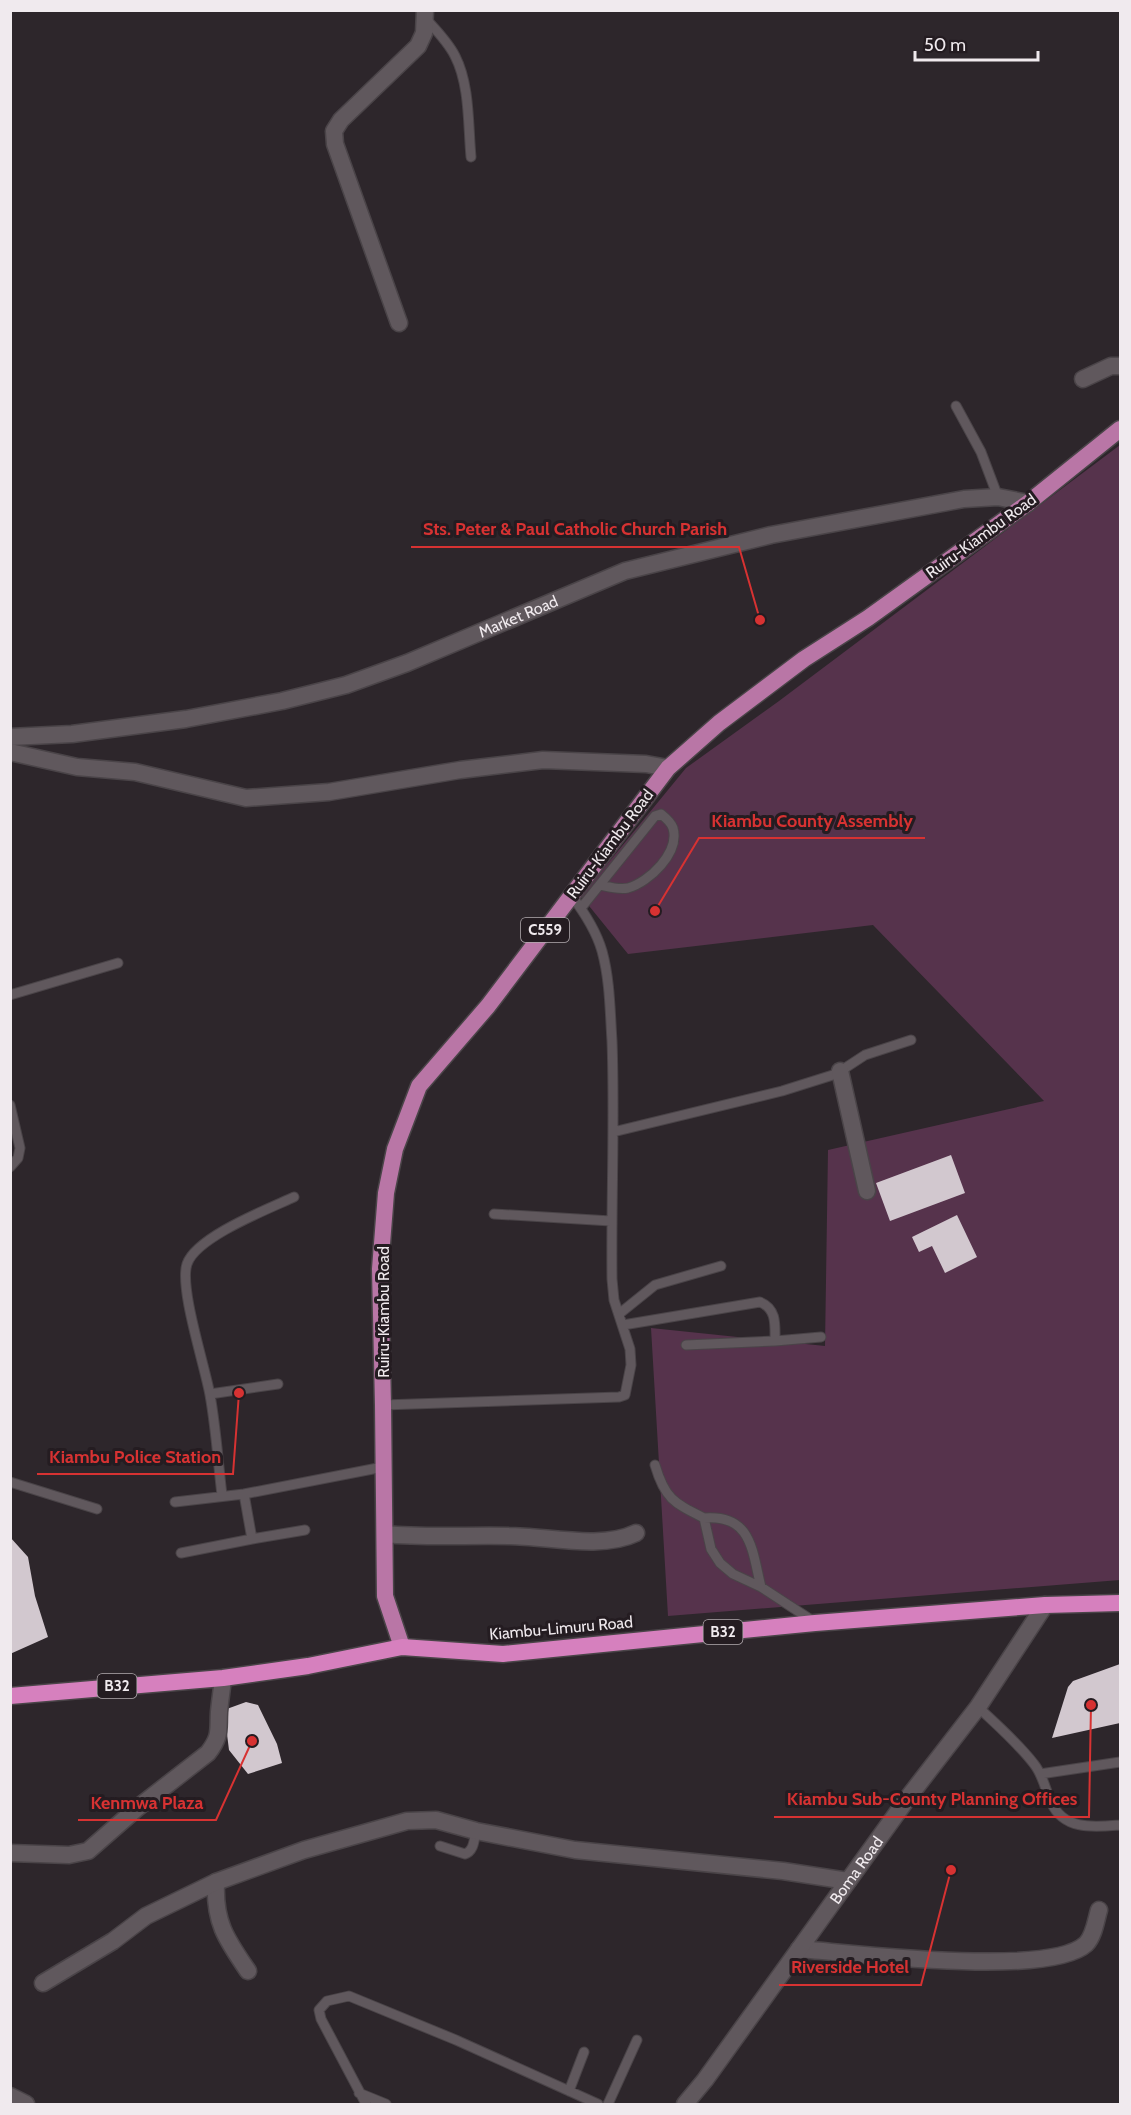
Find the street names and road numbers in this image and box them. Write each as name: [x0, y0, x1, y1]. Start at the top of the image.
street label: Ruiru-Kiambu Road: [922, 490, 1040, 582]
street label: Market Road: [475, 591, 561, 641]
street label: Ruiru-Kiambu Road: [563, 786, 657, 902]
road number: C559: [521, 918, 569, 942]
street label: Ruiru-Kiambu Road: [374, 1246, 393, 1378]
street label: Kiambu-Limuru Road: [488, 1612, 634, 1644]
road number: B32: [704, 1620, 742, 1644]
road number: B32: [98, 1674, 136, 1698]
street label: Boma Road: [825, 1833, 887, 1907]

